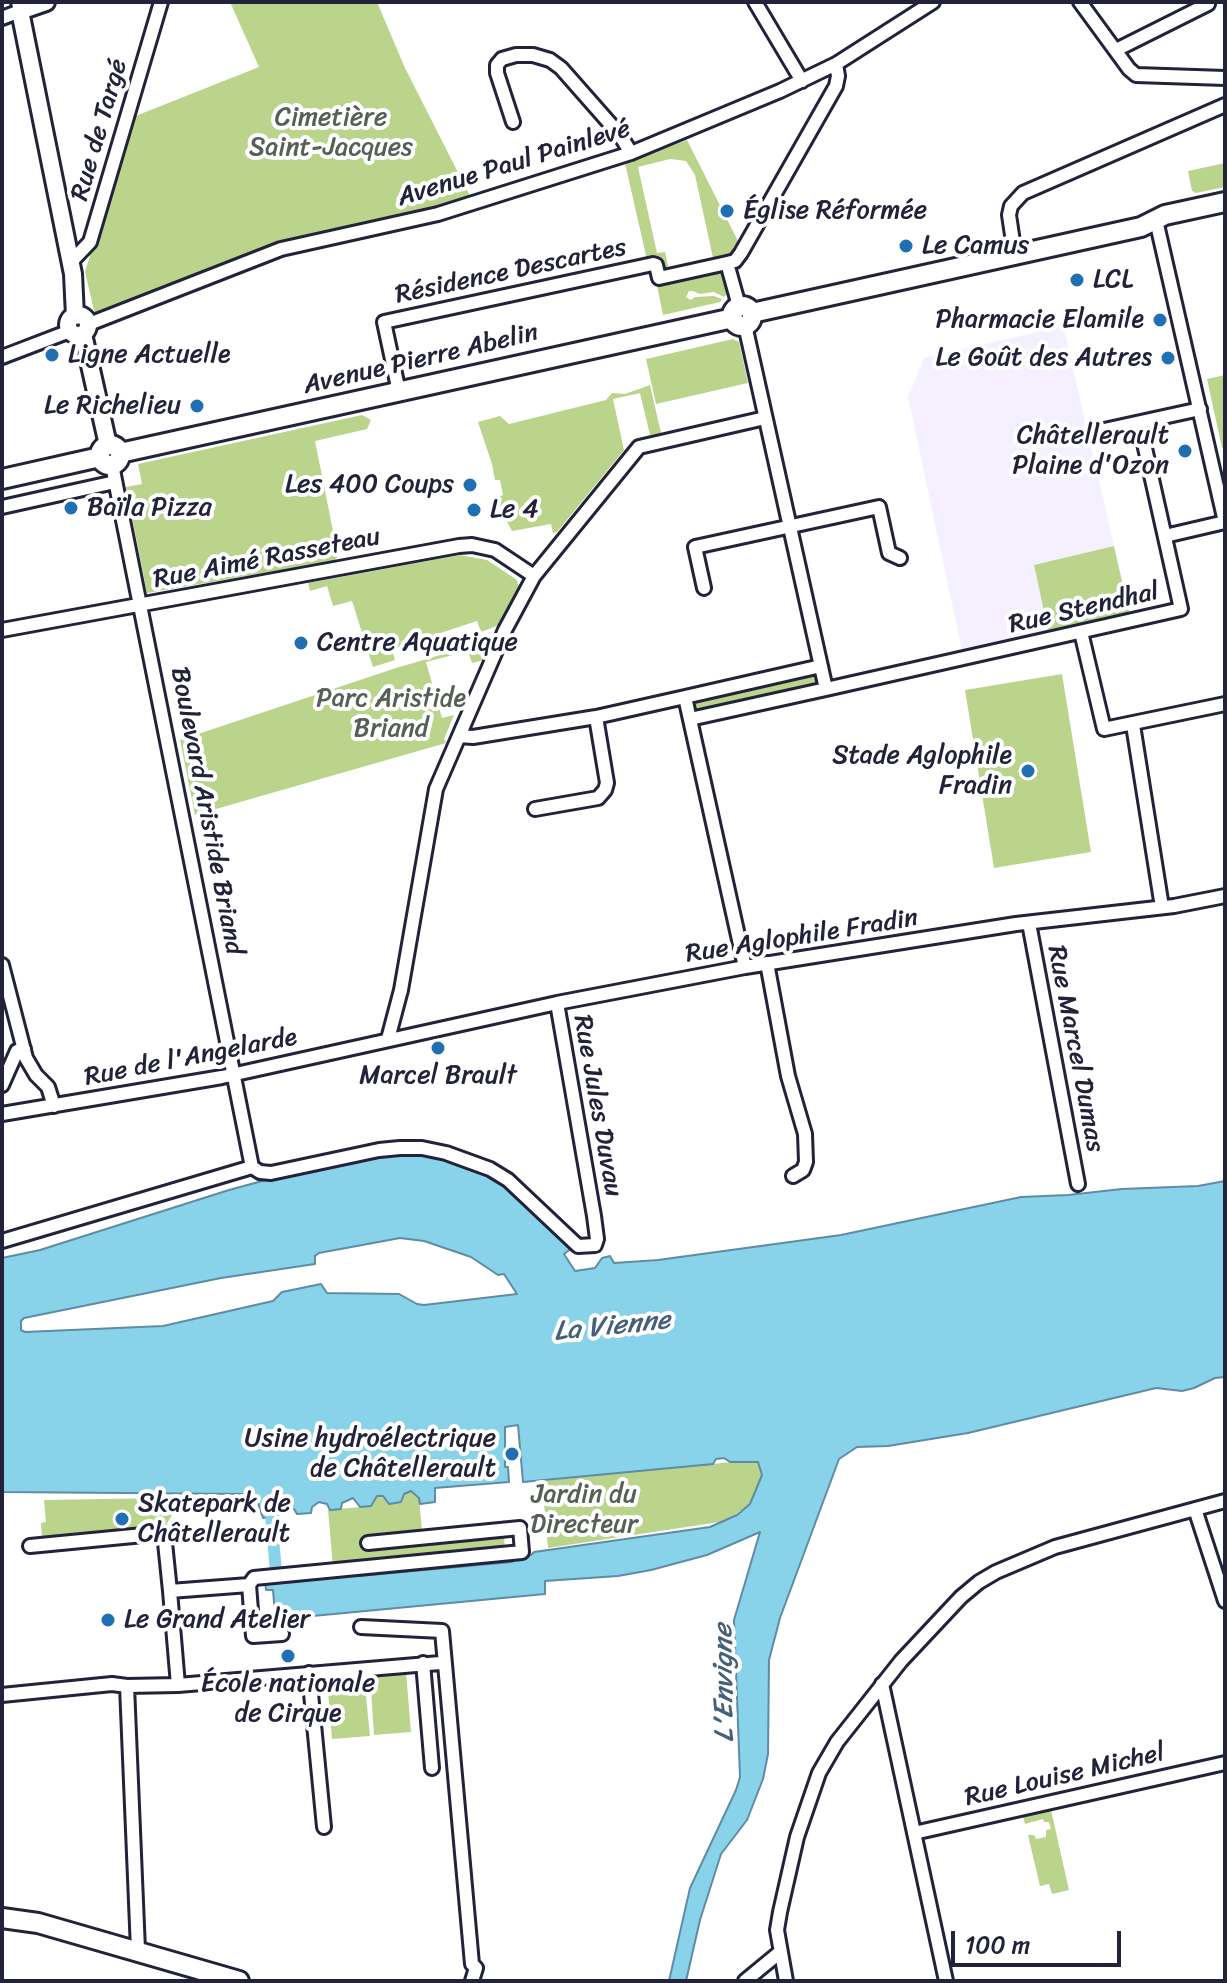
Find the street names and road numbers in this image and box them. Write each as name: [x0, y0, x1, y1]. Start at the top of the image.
street label: Rue de Targé: [65, 56, 135, 204]
street label: Avenue Paul Painlevé: [394, 114, 634, 214]
street label: Résidence Descartes: [393, 232, 629, 312]
street label: Avenue Pierre Abelin: [301, 318, 541, 402]
street label: Rue Aimé Rasseteau: [151, 522, 383, 596]
street label: Rue Stendhal: [1006, 577, 1162, 641]
street label: Boulevard Aristide Briand: [163, 665, 249, 957]
street label: Rue Aglophile Fradin: [684, 903, 920, 971]
street label: Rue Marcel Dumas: [1040, 943, 1110, 1155]
street label: Rue Jules Duvau: [566, 1013, 628, 1199]
street label: Rue de l'Angelarde: [82, 1022, 300, 1094]
street label: Rue Louise Michel: [962, 1738, 1168, 1814]

